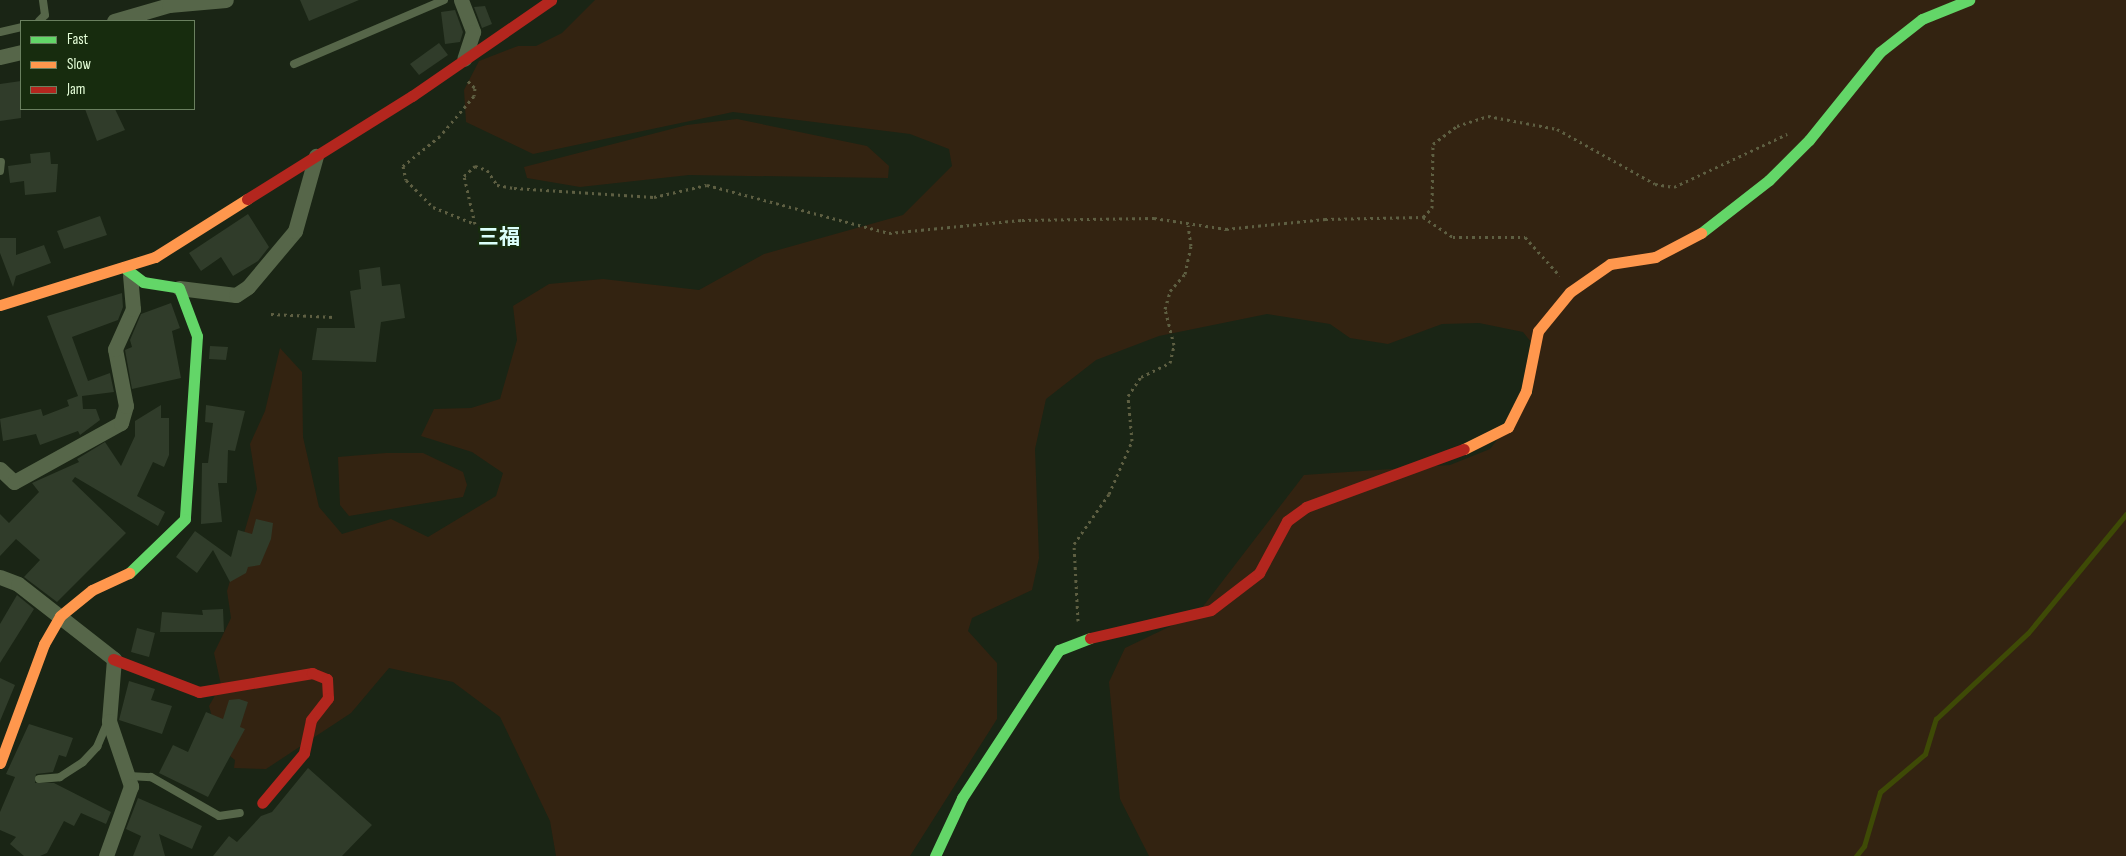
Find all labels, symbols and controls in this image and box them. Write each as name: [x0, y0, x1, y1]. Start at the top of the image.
legend: [20, 20, 195, 110]
text: Fast: [67, 30, 88, 49]
text: Slow: [67, 55, 91, 74]
text: Jam: [67, 80, 85, 99]
district label: 三福: [478, 225, 520, 251]

